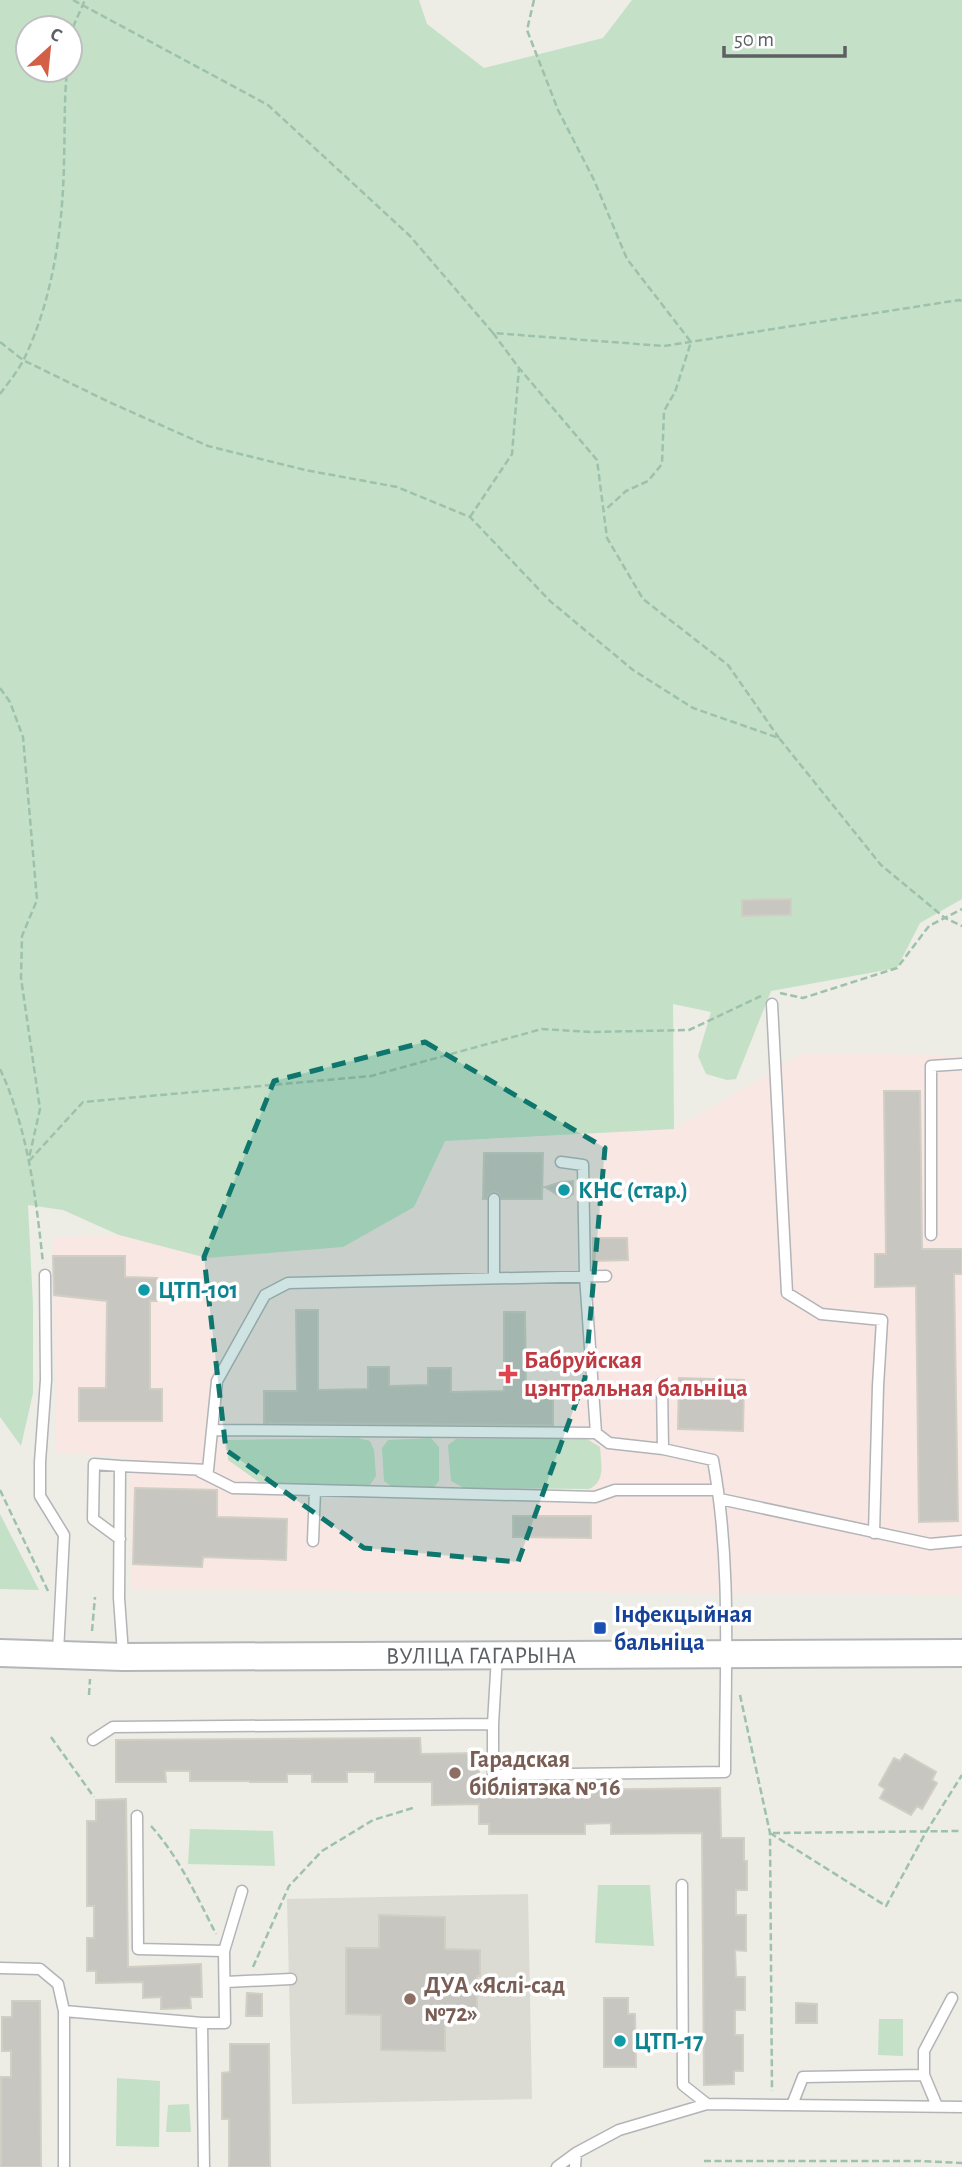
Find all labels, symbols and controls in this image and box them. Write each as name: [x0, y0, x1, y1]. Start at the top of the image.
north arrow: [14, 14, 84, 84]
scale bar: [724, 14, 845, 58]
text: С: [47, 24, 65, 46]
text: 50 m: [734, 29, 774, 50]
place label: КНС (стар.): [578, 1179, 688, 1203]
marker: КНС (стар.): [556, 1182, 572, 1198]
place label: ЦТП-101: [158, 1279, 238, 1303]
marker: ЦТП-101: [136, 1282, 152, 1298]
place label: Бабруйская цэнтральная бальніца: [524, 1349, 748, 1401]
marker: Бабруйская цэнтральная бальніца: [498, 1364, 518, 1384]
place label: Інфекцыйная бальніца: [614, 1603, 752, 1655]
marker: Інфекцыйная бальніца: [592, 1620, 608, 1636]
street label: ВУЛІЦА ГАГАРЫНА: [386, 1644, 576, 1669]
place label: Гарадская бібліятэка № 16: [469, 1748, 621, 1800]
marker: Гарадская бібліятэка № 16: [447, 1765, 463, 1781]
place label: ДУА «Яслі-сад №72»: [424, 1974, 565, 2026]
marker: ДУА «Яслі-сад №72»: [402, 1991, 418, 2007]
place label: ЦТП-17: [634, 2030, 703, 2054]
marker: ЦТП-17: [612, 2033, 628, 2049]

